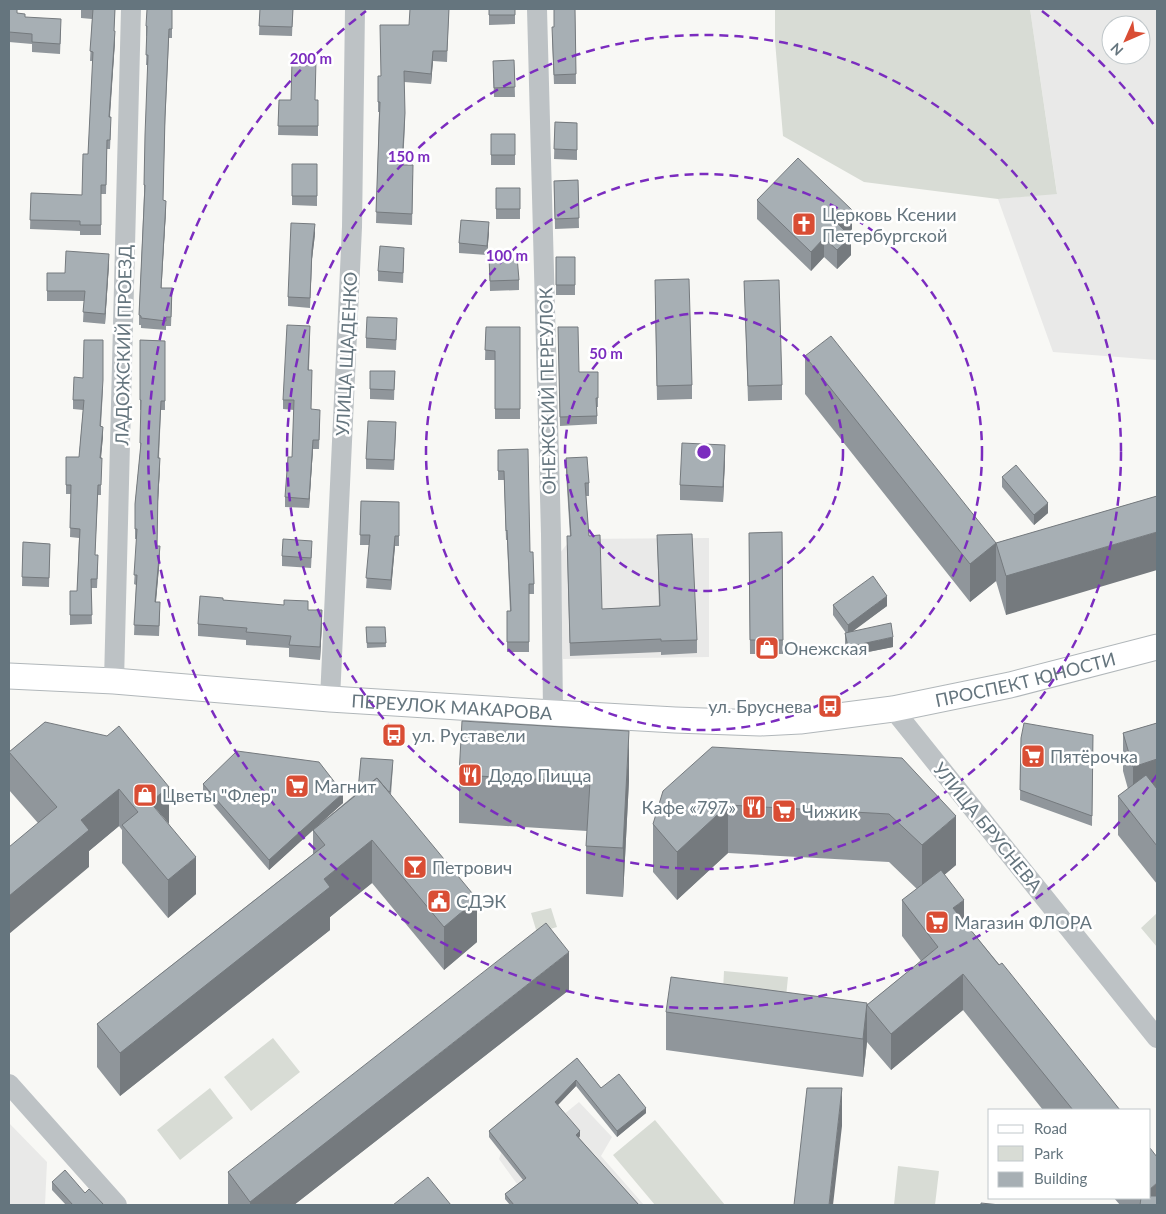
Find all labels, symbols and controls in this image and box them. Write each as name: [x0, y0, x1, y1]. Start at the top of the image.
north arrow: [1101, 15, 1151, 65]
text: N: [1107, 40, 1126, 59]
text: 200 m: [290, 49, 332, 67]
text: 150 m: [388, 147, 430, 165]
place label: Церковь Ксении Петербургской: [822, 203, 957, 246]
church icon: Церковь Ксении Петербургской: [791, 211, 817, 237]
street label: ЛАДОЖСКИЙ ПРОЕЗД: [110, 245, 136, 446]
text: 100 m: [486, 246, 528, 264]
street label: УЛИЦА ЩАДЕНКО: [331, 271, 361, 437]
street label: ОНЕЖСКИЙ ПЕРЕУЛОК: [534, 287, 560, 495]
text: 50 m: [589, 344, 623, 362]
centre of rings: [695, 443, 713, 461]
shop icon: Онежская: [754, 635, 780, 661]
place label: Онежская: [784, 637, 867, 659]
street label: ПРОСПЕКТ ЮНОСТИ: [933, 647, 1118, 711]
street label: ПЕРЕУЛОК МАКАРОВА: [351, 689, 554, 724]
bus stop icon: ул. Бруснева: [817, 693, 843, 719]
place label: ул. Бруснева: [708, 695, 812, 717]
bus stop icon: ул. Руставели: [381, 722, 407, 748]
place label: ул. Руставели: [412, 724, 526, 746]
supermarket icon: Пятёрочка: [1020, 743, 1046, 769]
place label: Пятёрочка: [1050, 745, 1138, 767]
street label: УЛИЦА БРУСНЕВА: [929, 758, 1048, 897]
restaurant icon: Додо Пицца: [457, 762, 483, 788]
place label: Додо Пицца: [488, 764, 591, 786]
supermarket icon: Магнит: [284, 773, 310, 799]
place label: Магнит: [314, 775, 376, 797]
shop icon: Цветы "Флер": [132, 782, 158, 808]
place label: Цветы "Флер": [162, 784, 277, 806]
restaurant icon: Кафе «797»: [741, 794, 767, 820]
place label: Кафе «797»: [642, 796, 736, 818]
supermarket icon: Чижик: [771, 798, 797, 824]
place label: Чижик: [802, 800, 859, 822]
bar icon: Петрович: [402, 854, 428, 880]
place label: Петрович: [432, 856, 512, 878]
public building icon: СДЭК: [426, 888, 452, 914]
place label: СДЭК: [456, 890, 506, 912]
supermarket icon: Магазин ФЛОРА: [924, 909, 950, 935]
place label: Магазин ФЛОРА: [954, 911, 1093, 933]
legend: [988, 1109, 1151, 1199]
text: Road: [1034, 1119, 1067, 1137]
text: Park: [1034, 1144, 1064, 1162]
text: Building: [1034, 1169, 1087, 1187]

